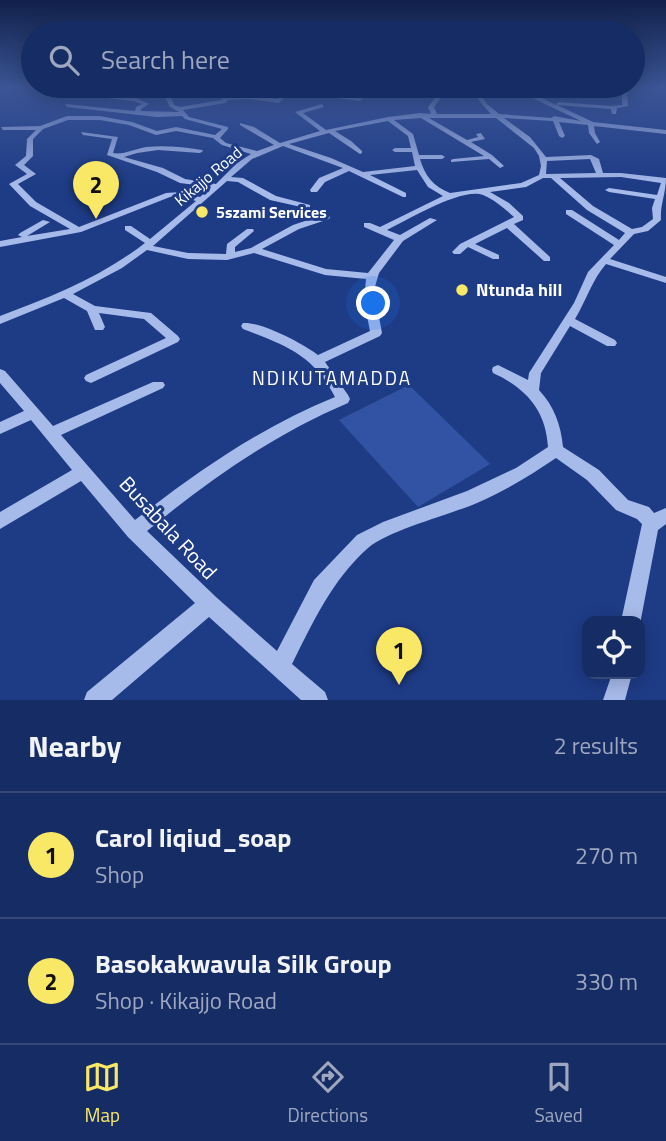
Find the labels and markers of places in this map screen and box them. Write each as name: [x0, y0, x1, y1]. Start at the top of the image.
pin: 2: [73, 161, 119, 219]
place label: 5szami Services: [216, 200, 327, 224]
marker: 5szami Services: [194, 204, 210, 220]
place label: Ntunda hill: [476, 276, 562, 303]
marker: Ntunda hill: [454, 282, 470, 298]
pin: 1: [376, 627, 422, 685]

